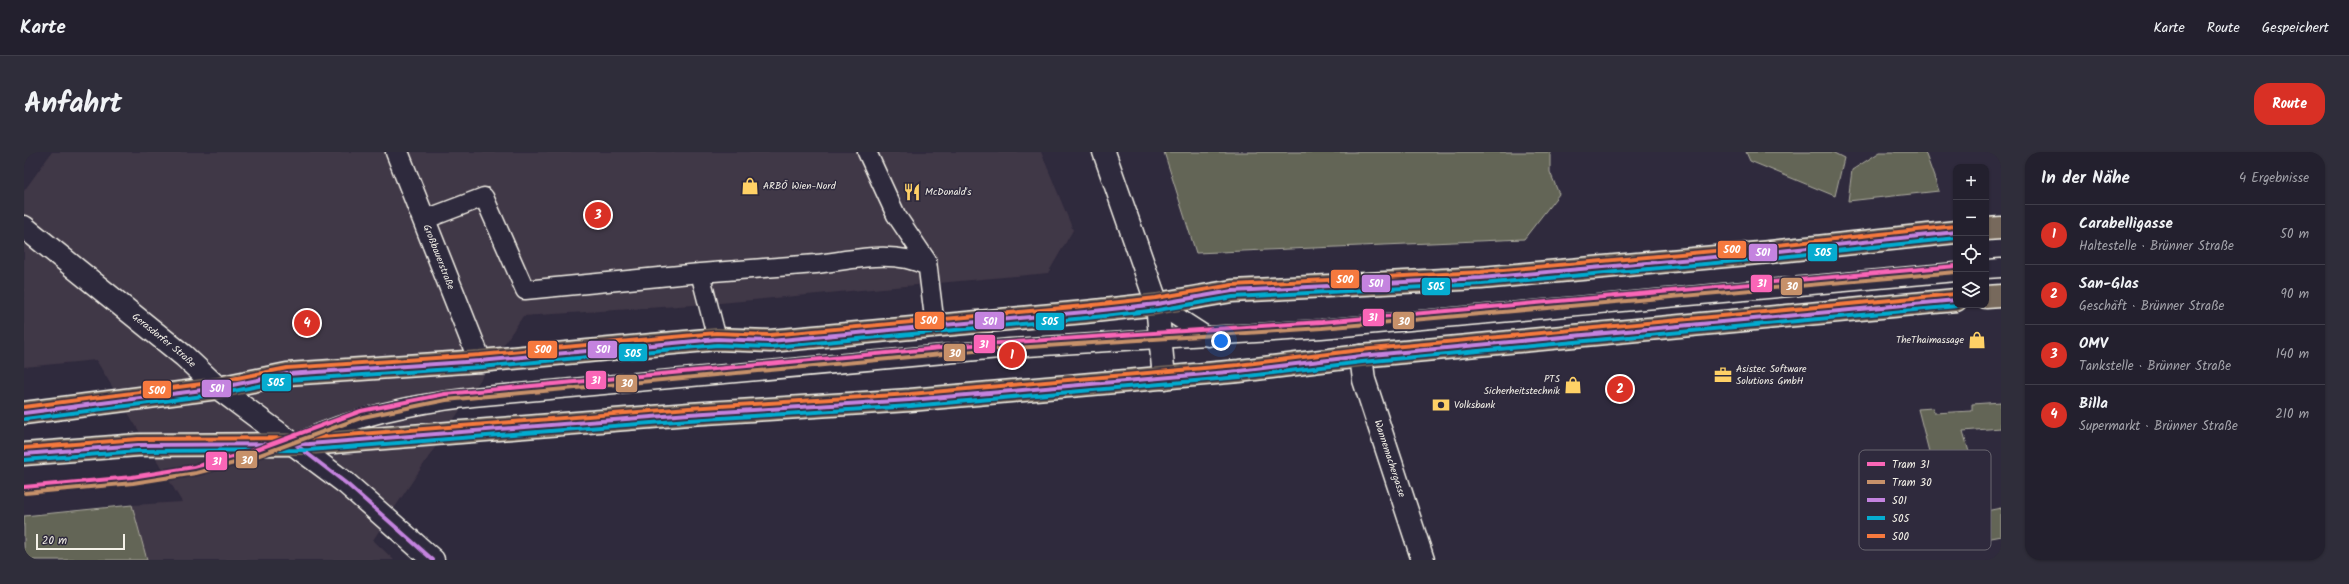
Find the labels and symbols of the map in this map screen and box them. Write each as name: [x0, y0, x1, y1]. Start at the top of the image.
shop icon: ARBÖ Wien-Nord: [740, 176, 760, 196]
place label: ARBÖ Wien-Nord: [763, 178, 837, 194]
restaurant icon: McDonald's: [902, 182, 922, 202]
place label: McDonald's: [925, 184, 972, 200]
pin: 3: [585, 200, 611, 230]
street label: Großbauerstraße: [419, 222, 459, 292]
line badge: 500: [1717, 240, 1747, 259]
text: 500: [1723, 241, 1741, 259]
line badge: 501: [1748, 243, 1778, 262]
line badge: 505: [1807, 243, 1838, 262]
text: 501: [1755, 244, 1771, 262]
text: 505: [1814, 244, 1833, 262]
line badge: 500: [1330, 269, 1360, 289]
text: 500: [1336, 271, 1354, 289]
line badge: 501: [1361, 274, 1391, 293]
line badge: 31: [1750, 274, 1773, 293]
text: 501: [1368, 275, 1384, 293]
text: 31: [1756, 275, 1767, 293]
line badge: 505: [1421, 277, 1451, 296]
line badge: 30: [1780, 277, 1803, 296]
text: 505: [1427, 278, 1446, 296]
text: 30: [1785, 278, 1798, 296]
pin: 4: [294, 308, 320, 338]
line badge: 31: [1362, 308, 1385, 327]
street label: Gerasdorfer Straße: [128, 309, 200, 372]
text: 31: [1367, 309, 1378, 327]
line badge: 500: [914, 311, 945, 330]
line badge: 501: [974, 311, 1005, 330]
line badge: 30: [1392, 311, 1415, 330]
text: 500: [920, 312, 938, 330]
line badge: 505: [1035, 312, 1065, 331]
text: 501: [982, 313, 998, 331]
text: 505: [1041, 313, 1060, 331]
text: 30: [1397, 313, 1410, 331]
shop icon: TheThaimassage: [1967, 330, 1987, 350]
your location: [1211, 331, 1231, 351]
place label: TheThaimassage: [1896, 332, 1964, 348]
line badge: 31: [973, 334, 996, 354]
text: 31: [978, 336, 989, 354]
line badge: 500: [527, 340, 558, 359]
line badge: 501: [587, 340, 618, 359]
pin: 1: [999, 340, 1025, 370]
text: 500: [534, 341, 552, 359]
text: 501: [595, 341, 611, 359]
line badge: 505: [618, 343, 648, 362]
line badge: 30: [943, 343, 966, 362]
text: 505: [624, 345, 643, 363]
text: 30: [948, 345, 961, 363]
place label: Asistec Software Solutions GmbH: [1736, 361, 1807, 389]
office icon: Asistec Software Solutions GmbH: [1713, 365, 1733, 385]
line badge: 31: [585, 370, 607, 390]
place label: PTS Sicherheitstechnik: [1484, 371, 1561, 399]
text: 31: [590, 372, 601, 390]
line badge: 505: [261, 373, 292, 392]
text: 505: [267, 374, 286, 392]
line badge: 30: [615, 374, 638, 393]
pin: 2: [1607, 374, 1633, 404]
text: 30: [620, 375, 633, 393]
shop icon: PTS Sicherheitstechnik: [1563, 375, 1583, 395]
line badge: 501: [201, 379, 232, 398]
line badge: 500: [142, 380, 172, 399]
text: 501: [209, 380, 225, 398]
text: 500: [148, 382, 166, 400]
bank icon: Volksbank: [1431, 395, 1451, 415]
place label: Volksbank: [1454, 397, 1496, 413]
street label: Wannemachergasse: [1370, 418, 1410, 500]
line badge: 30: [235, 450, 258, 469]
legend: [1859, 450, 1991, 550]
line badge: 31: [205, 451, 228, 471]
text: 30: [240, 452, 253, 470]
text: 31: [211, 453, 222, 471]
text: Tram 31: [1892, 456, 1930, 474]
text: Tram 30: [1892, 474, 1932, 492]
text: 501: [1892, 492, 1907, 510]
text: 505: [1892, 510, 1910, 528]
text: 500: [1892, 528, 1909, 546]
scale bar: [36, 532, 125, 551]

